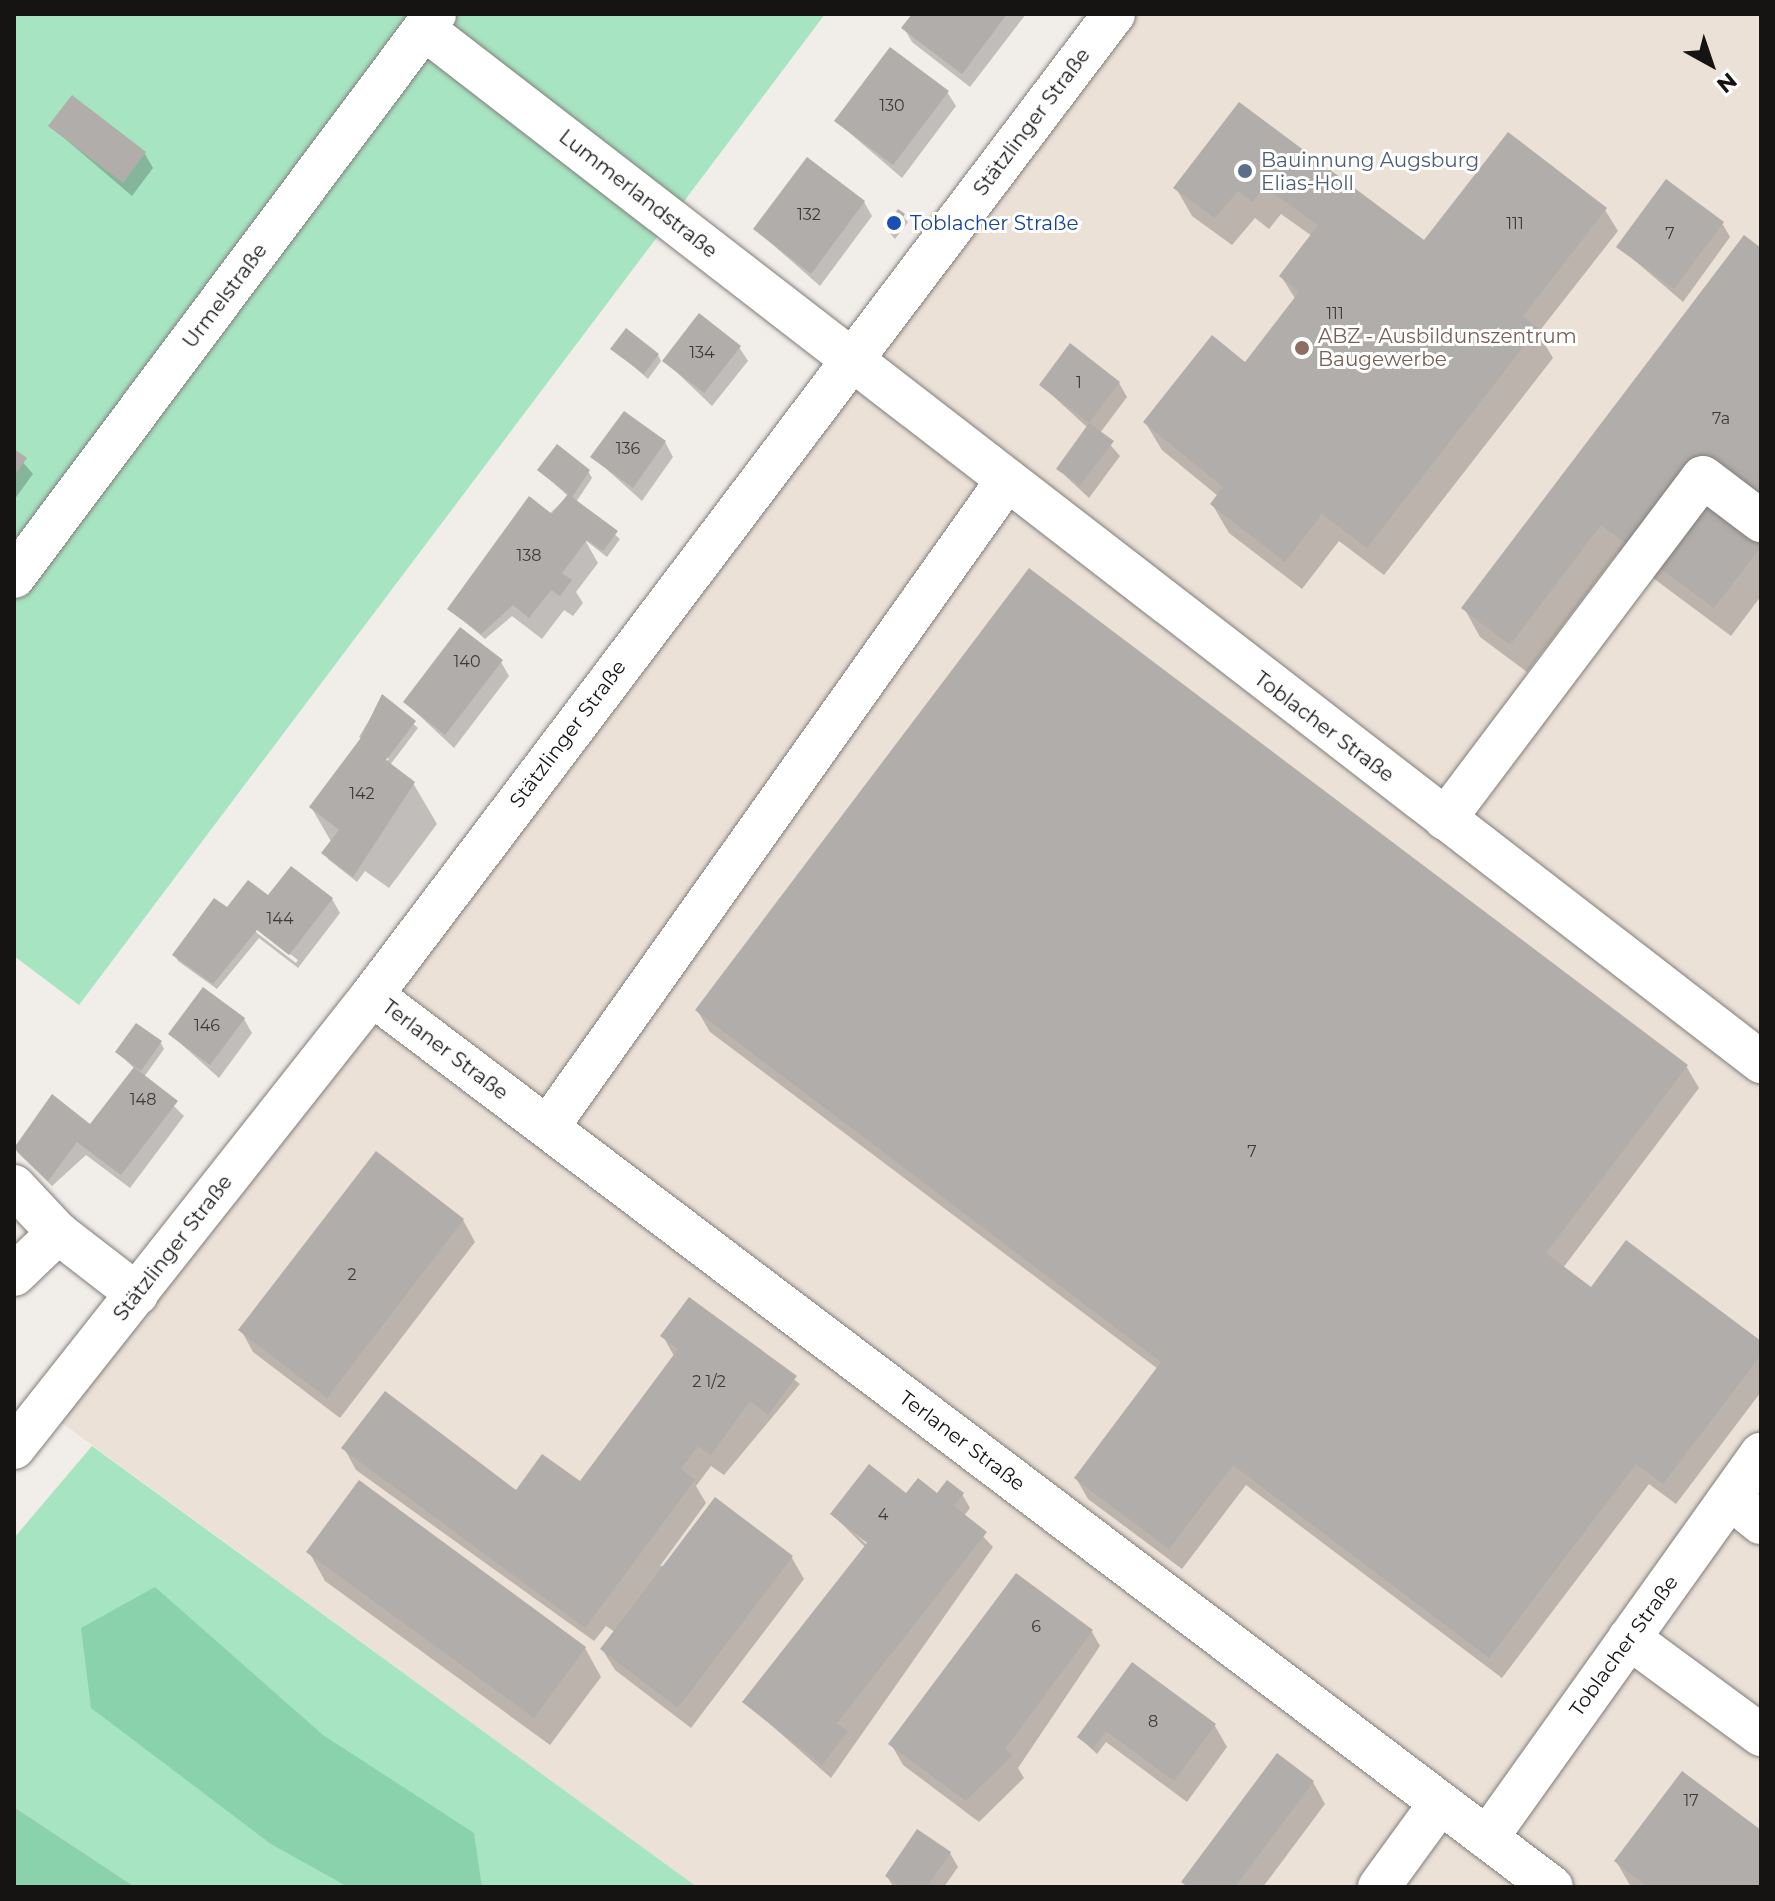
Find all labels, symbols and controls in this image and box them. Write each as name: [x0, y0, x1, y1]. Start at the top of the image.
north arrow: [1671, 24, 1751, 104]
street label: Stätzlinger Straße: [969, 44, 1095, 200]
text: N: [1711, 67, 1742, 99]
house number: 130: [879, 96, 905, 116]
street label: Lummerlandstraße: [554, 125, 722, 263]
place label: Bauinnung Augsburg Elias-Holl: [1261, 148, 1479, 195]
marker: Bauinnung Augsburg Elias-Holl: [1236, 162, 1254, 180]
house number: 132: [797, 205, 821, 225]
place label: Toblacher Straße: [910, 211, 1078, 235]
marker: Toblacher Straße: [885, 214, 903, 232]
house number: 111: [1506, 214, 1524, 234]
house number: 7: [1665, 224, 1675, 244]
street label: Urmelstraße: [178, 239, 272, 353]
house number: 111: [1326, 304, 1344, 324]
place label: ABZ - Ausbildunszentrum Baugewerbe: [1318, 324, 1577, 371]
marker: ABZ - Ausbildunszentrum Baugewerbe: [1293, 339, 1311, 357]
house number: 134: [689, 343, 715, 363]
house number: 1: [1076, 373, 1082, 393]
house number: 7a: [1712, 409, 1730, 429]
house number: 136: [616, 439, 640, 459]
house number: 138: [516, 546, 542, 566]
house number: 140: [454, 652, 480, 672]
street label: Stätzlinger Straße: [505, 656, 631, 812]
street label: Toblacher Straße: [1249, 667, 1399, 787]
house number: 142: [349, 784, 375, 804]
house number: 144: [267, 909, 293, 929]
street label: Terlaner Straße: [377, 995, 513, 1105]
house number: 146: [194, 1016, 220, 1036]
house number: 148: [130, 1090, 156, 1110]
house number: 7: [1247, 1142, 1257, 1162]
street label: Stätzlinger Straße: [109, 1170, 237, 1326]
house number: 2: [347, 1265, 357, 1285]
house number: 2 1/2: [692, 1372, 726, 1392]
street label: Terlaner Straße: [894, 1386, 1030, 1496]
house number: 4: [878, 1505, 888, 1525]
street label: Toblacher Straße: [1565, 1571, 1683, 1721]
house number: 6: [1031, 1617, 1041, 1637]
house number: 8: [1148, 1712, 1158, 1732]
house number: 17: [1683, 1791, 1699, 1811]

